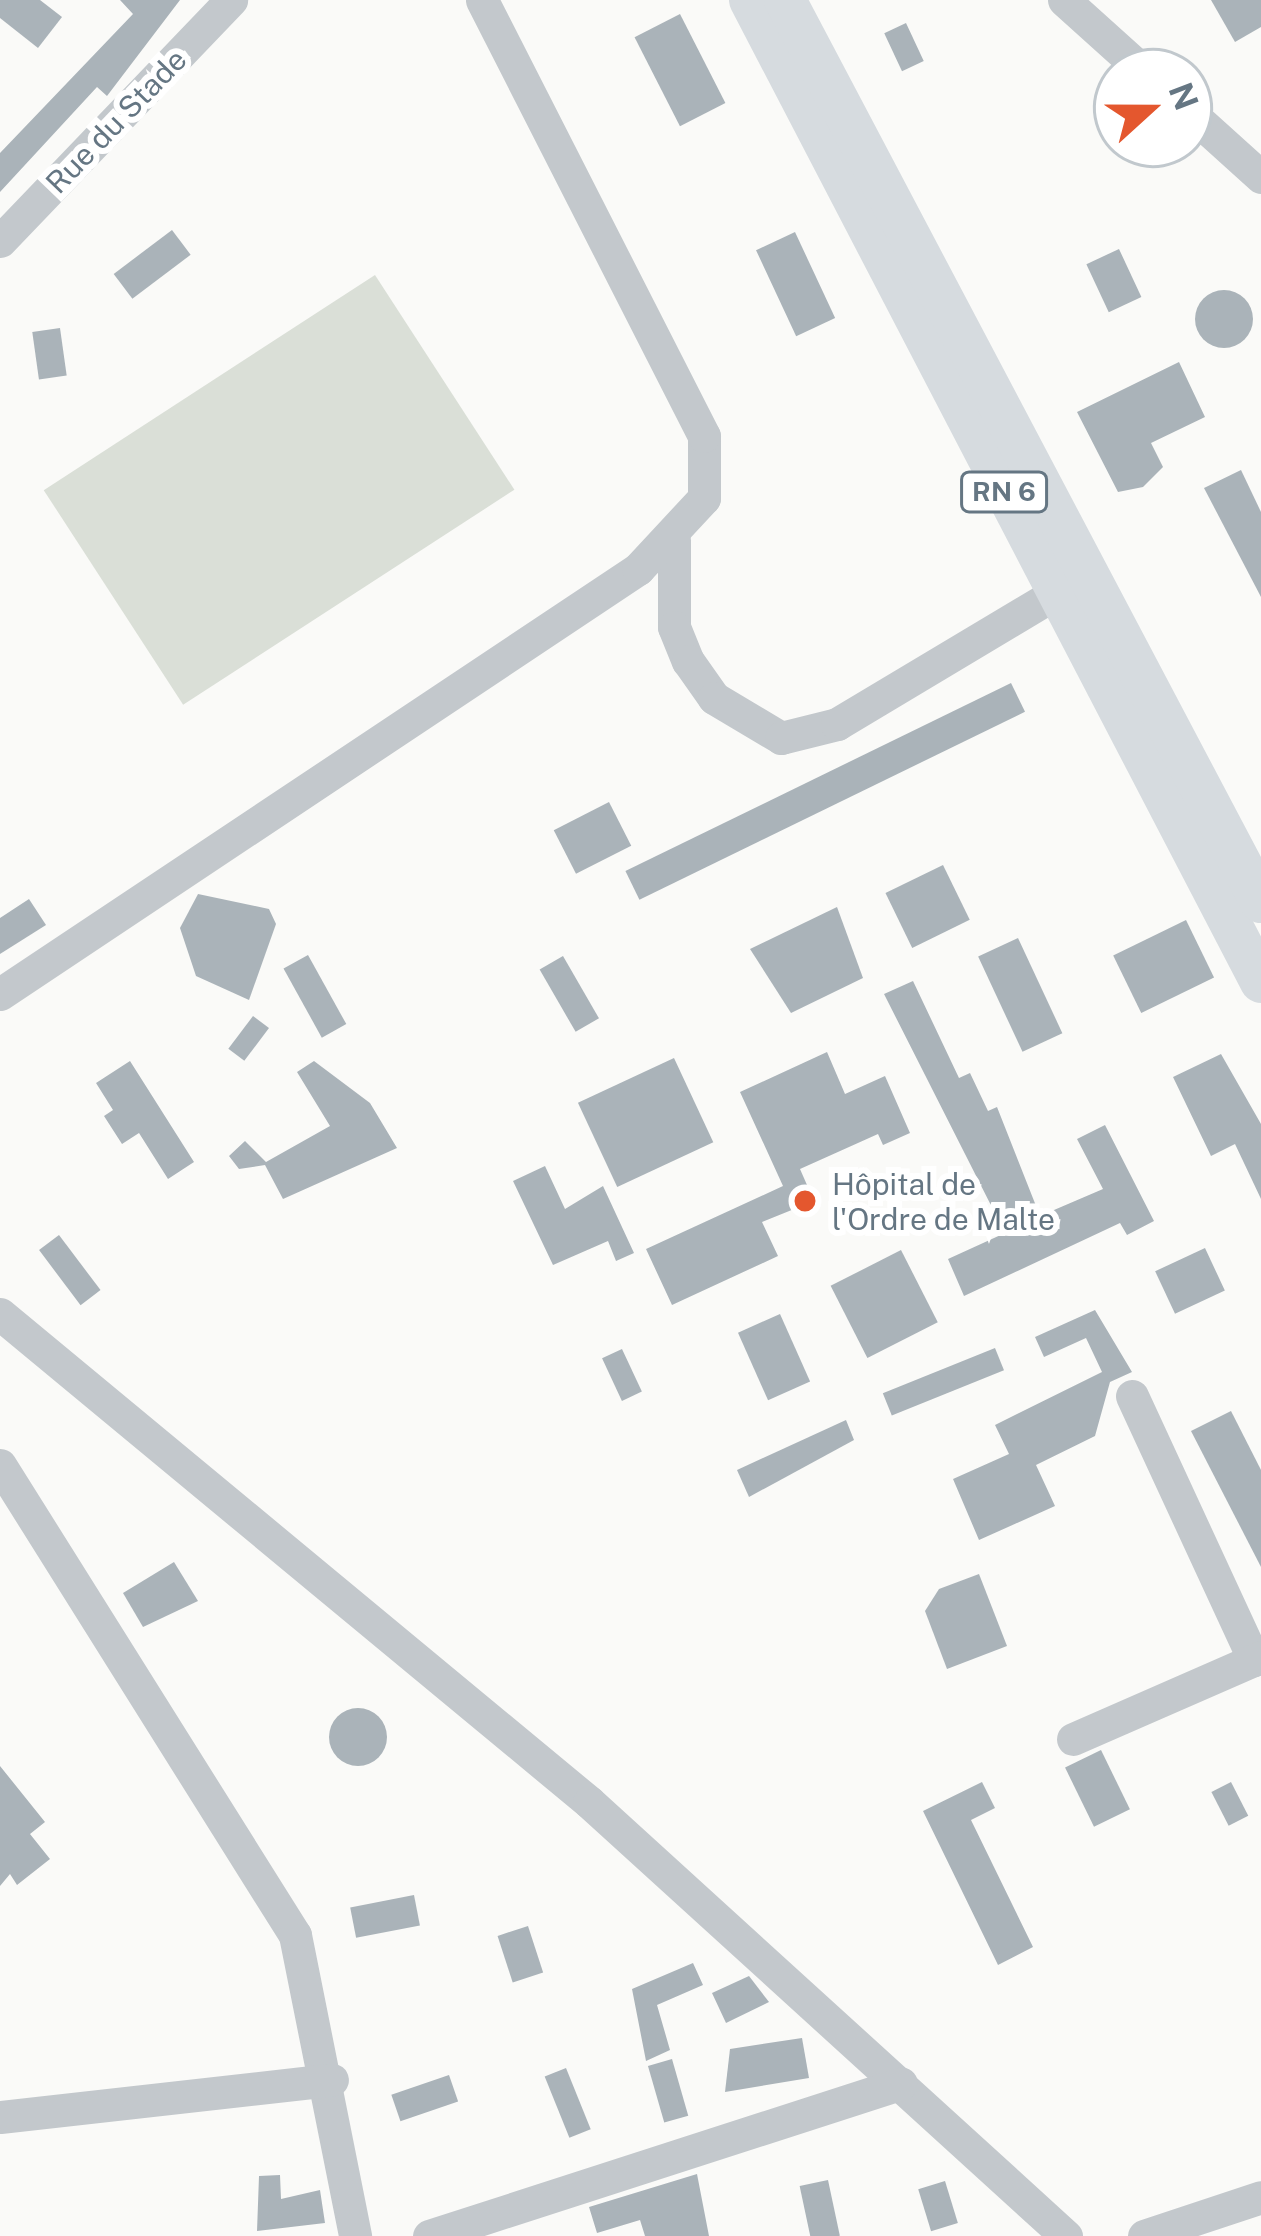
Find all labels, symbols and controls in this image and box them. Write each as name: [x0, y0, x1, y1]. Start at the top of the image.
street label: Rue du Stade: [38, 41, 194, 201]
north arrow: [1093, 48, 1213, 168]
text: N: [1161, 77, 1206, 115]
road number: RN 6: [959, 471, 1049, 513]
place label: Hôpital de l'Ordre de Malte: [832, 1166, 1056, 1236]
marker: Hôpital de l'Ordre de Malte: [789, 1185, 821, 1217]

